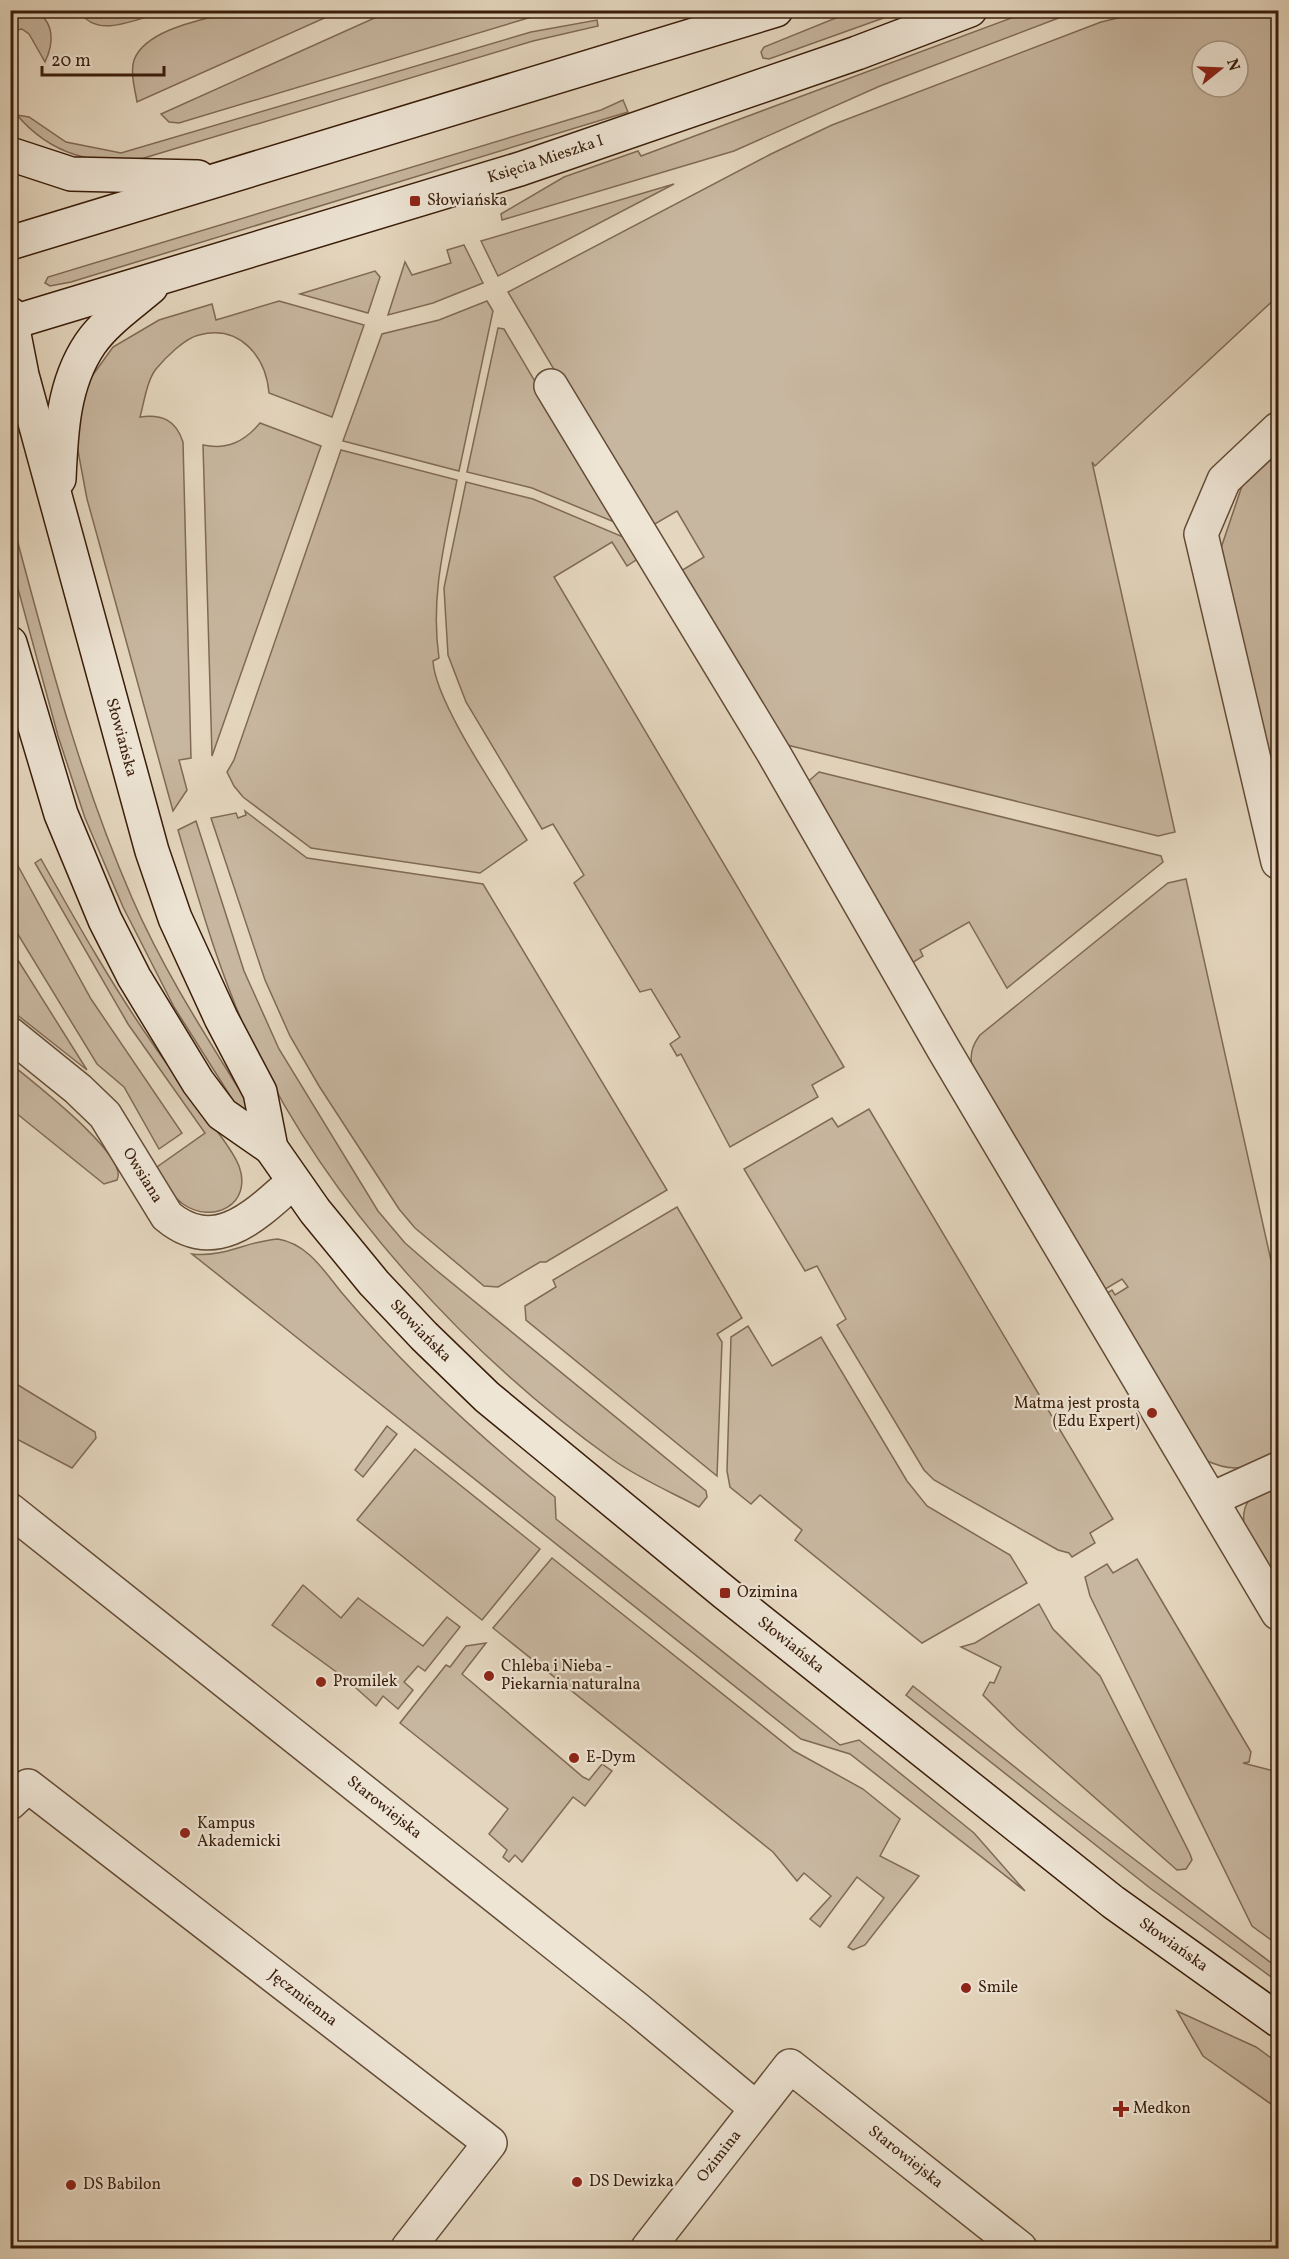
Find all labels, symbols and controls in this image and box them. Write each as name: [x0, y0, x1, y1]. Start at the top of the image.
scale bar: [42, 39, 164, 77]
north arrow: [1190, 39, 1250, 99]
text: 20 m: [51, 49, 91, 74]
text: N: [1220, 56, 1245, 74]
street label: Księcia Mieszka I: [485, 130, 607, 189]
place label: Słowiańska: [427, 190, 507, 212]
marker: Słowiańska: [408, 194, 422, 208]
street label: Słowiańska: [100, 696, 142, 779]
street label: Owsiana: [117, 1144, 168, 1207]
street label: Słowiańska: [384, 1295, 456, 1368]
place label: Matma jest prosta (Edu Expert): [1014, 1393, 1140, 1433]
marker: Matma jest prosta (Edu Expert): [1145, 1406, 1159, 1420]
place label: Ozimina: [737, 1582, 798, 1604]
marker: Ozimina: [718, 1586, 732, 1600]
street label: Słowiańska: [752, 1612, 829, 1679]
place label: Chleba i Nieba - Piekarnia naturalna: [501, 1656, 641, 1696]
marker: Chleba i Nieba - Piekarnia naturalna: [482, 1669, 496, 1683]
place label: Promilek: [333, 1671, 398, 1693]
marker: Promilek: [314, 1675, 328, 1689]
place label: E-Dym: [586, 1747, 636, 1769]
marker: E-Dym: [567, 1751, 581, 1765]
street label: Starowiejska: [342, 1771, 426, 1844]
place label: Kampus Akademicki: [197, 1813, 281, 1853]
marker: Kampus Akademicki: [178, 1826, 192, 1840]
street label: Słowiańska: [1134, 1913, 1212, 1977]
street label: Jęczmienna: [264, 1965, 342, 2032]
place label: Smile: [978, 1977, 1018, 1999]
marker: Smile: [959, 1981, 973, 1995]
place label: Medkon: [1133, 2098, 1191, 2120]
marker: Medkon: [1114, 2102, 1128, 2116]
street label: Starowiejska: [863, 2121, 948, 2194]
street label: Ozimina: [692, 2126, 747, 2187]
place label: DS Dewizka: [589, 2171, 674, 2193]
place label: DS Babilon: [83, 2174, 161, 2196]
marker: DS Dewizka: [570, 2175, 584, 2189]
marker: DS Babilon: [64, 2178, 78, 2192]

